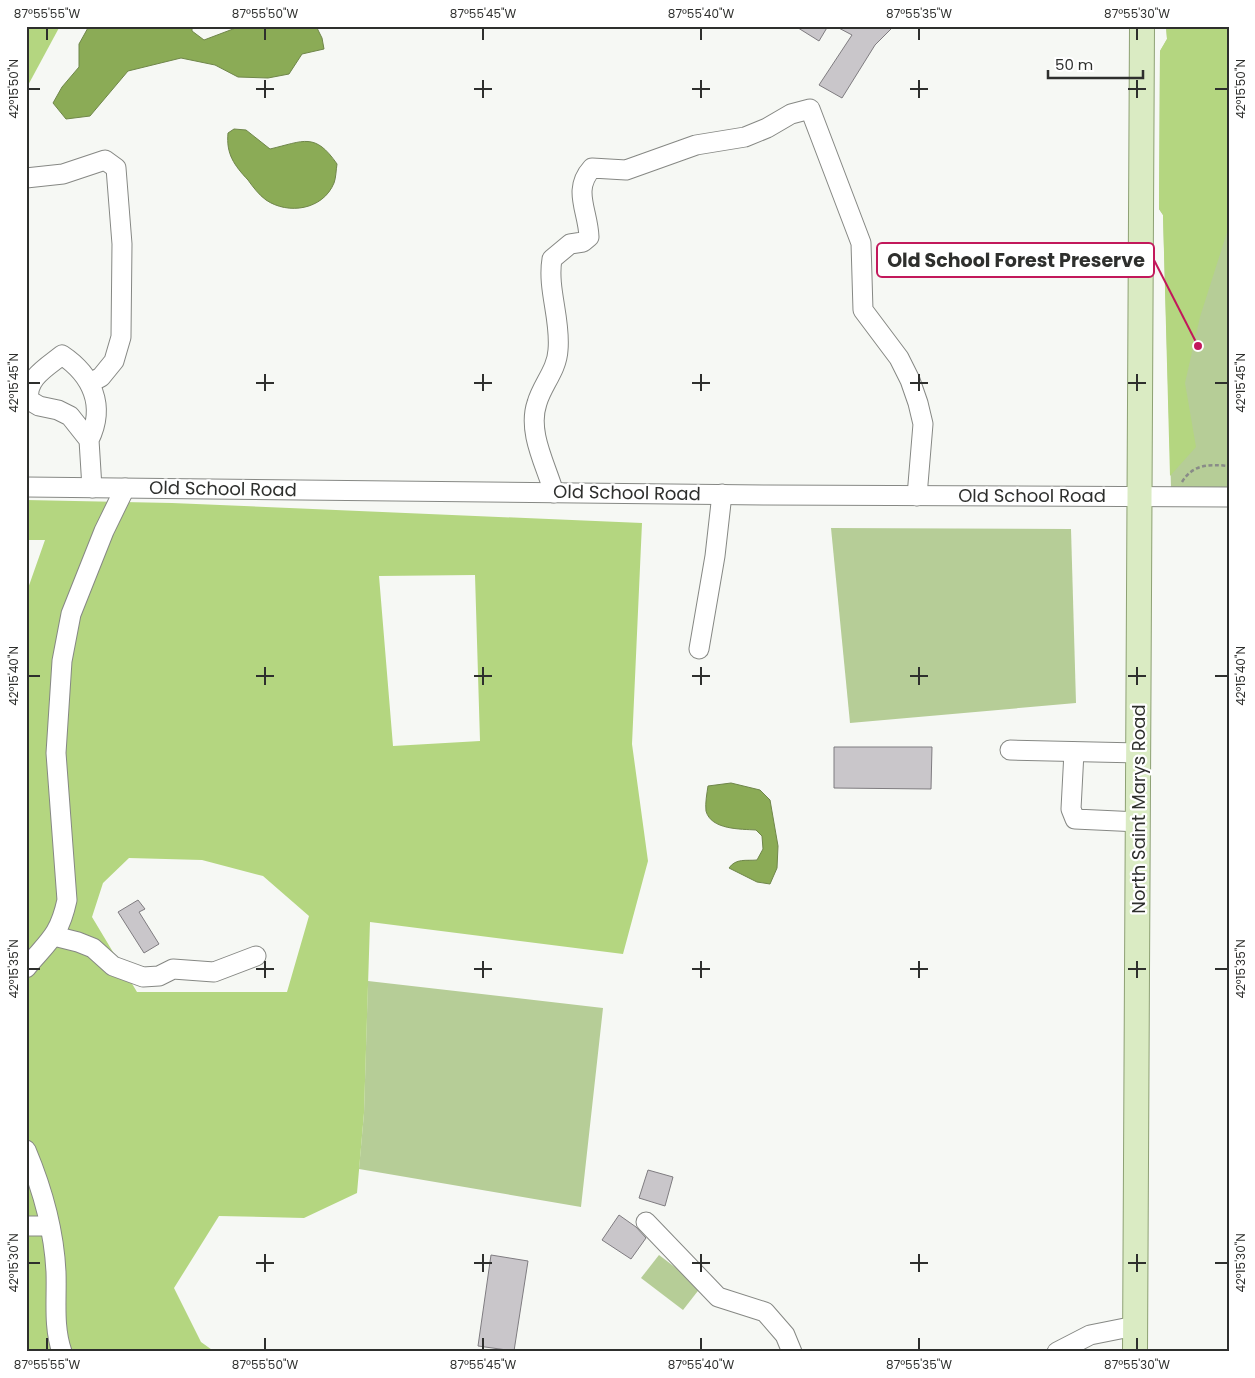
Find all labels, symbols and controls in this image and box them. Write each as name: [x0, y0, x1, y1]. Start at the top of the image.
text: 87°55'55"W: [14, 5, 80, 22]
text: 87°55'50"W: [232, 5, 298, 22]
text: 87°55'45"W: [450, 5, 516, 22]
text: 87°55'40"W: [668, 5, 734, 22]
text: 87°55'35"W: [886, 5, 952, 22]
text: 87°55'30"W: [1104, 5, 1170, 22]
scale bar: [1048, 48, 1142, 80]
text: 50 m: [1055, 54, 1093, 75]
text: 42°15'50"N: [5, 59, 22, 119]
text: 42°15'50"N: [1232, 59, 1249, 119]
callout: Old School Forest Preserve: [877, 243, 1154, 277]
text: Old School Forest Preserve: [887, 247, 1145, 274]
text: 42°15'45"N: [5, 353, 22, 413]
text: 42°15'45"N: [1232, 353, 1249, 413]
street label: Old School Road: [149, 475, 297, 502]
street label: Old School Road: [553, 479, 701, 506]
street label: Old School Road: [958, 483, 1106, 508]
text: 42°15'40"N: [5, 646, 22, 706]
text: 42°15'40"N: [1232, 646, 1249, 706]
street label: North Saint Marys Road: [1126, 704, 1151, 914]
text: 42°15'35"N: [5, 939, 22, 999]
text: 42°15'35"N: [1232, 939, 1249, 999]
text: 42°15'30"N: [5, 1233, 22, 1293]
text: 42°15'30"N: [1232, 1233, 1249, 1293]
text: 87°55'55"W: [14, 1356, 80, 1373]
text: 87°55'50"W: [232, 1356, 298, 1373]
text: 87°55'45"W: [450, 1356, 516, 1373]
text: 87°55'40"W: [668, 1356, 734, 1373]
text: 87°55'35"W: [886, 1356, 952, 1373]
text: 87°55'30"W: [1104, 1356, 1170, 1373]

